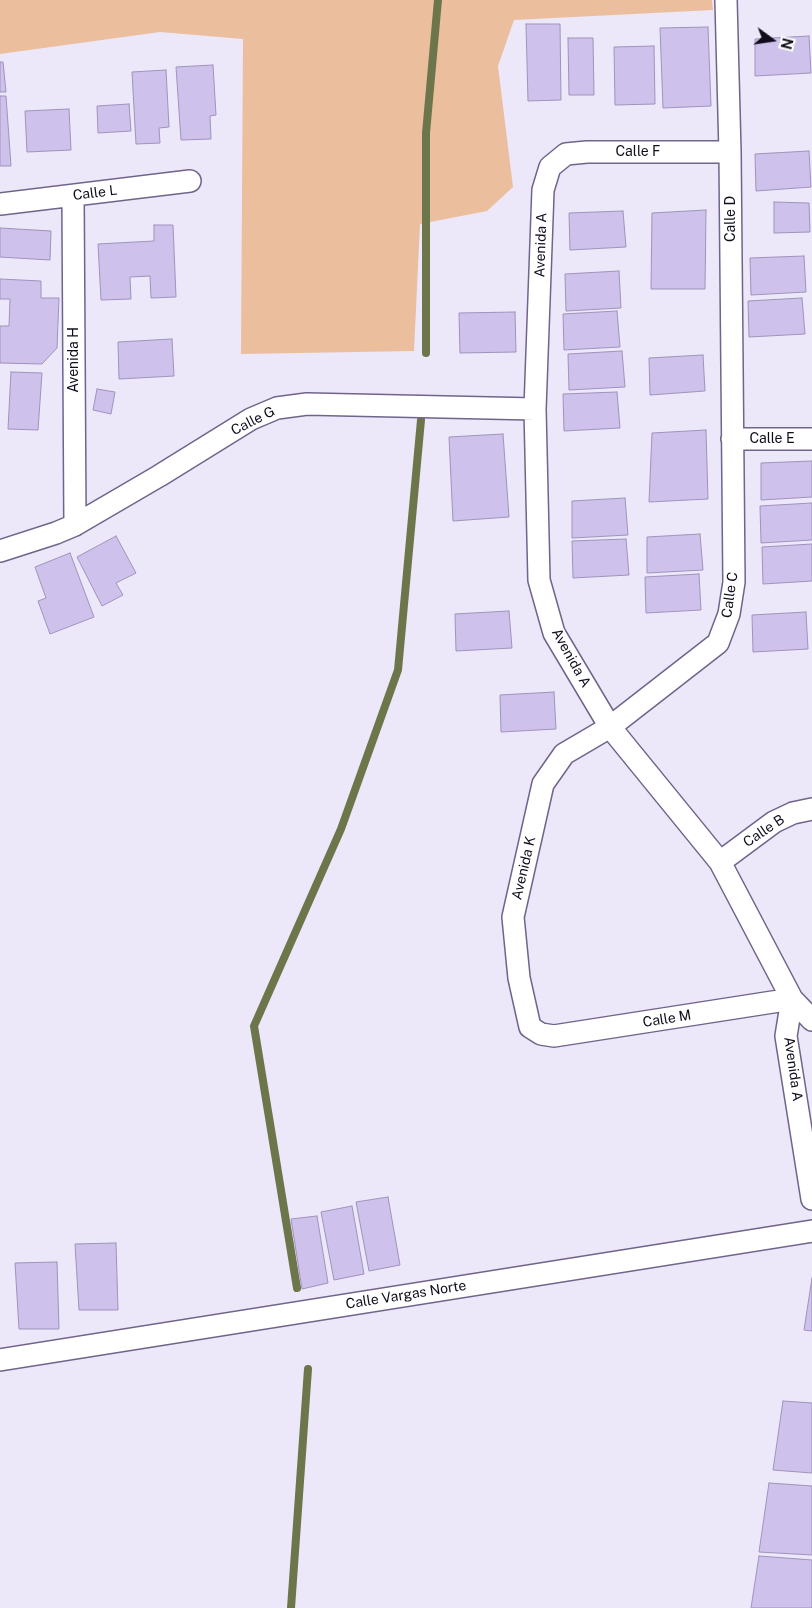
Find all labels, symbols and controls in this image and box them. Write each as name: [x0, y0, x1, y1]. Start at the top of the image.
north arrow: [747, 15, 797, 65]
text: N: [777, 36, 796, 51]
street label: Calle F: [616, 144, 660, 160]
street label: Calle L: [72, 182, 118, 204]
street label: Calle D: [723, 196, 739, 242]
street label: Avenida A: [531, 212, 551, 278]
street label: Avenida H: [66, 327, 82, 393]
street label: Calle G: [228, 403, 278, 439]
street label: Calle E: [749, 431, 795, 447]
street label: Calle C: [718, 571, 742, 619]
street label: Avenida A: [548, 626, 594, 690]
street label: Calle B: [740, 811, 788, 851]
street label: Avenida K: [509, 835, 539, 901]
street label: Calle M: [642, 1007, 692, 1031]
street label: Avenida A: [780, 1036, 806, 1102]
street label: Calle Vargas Norte: [345, 1277, 467, 1313]

